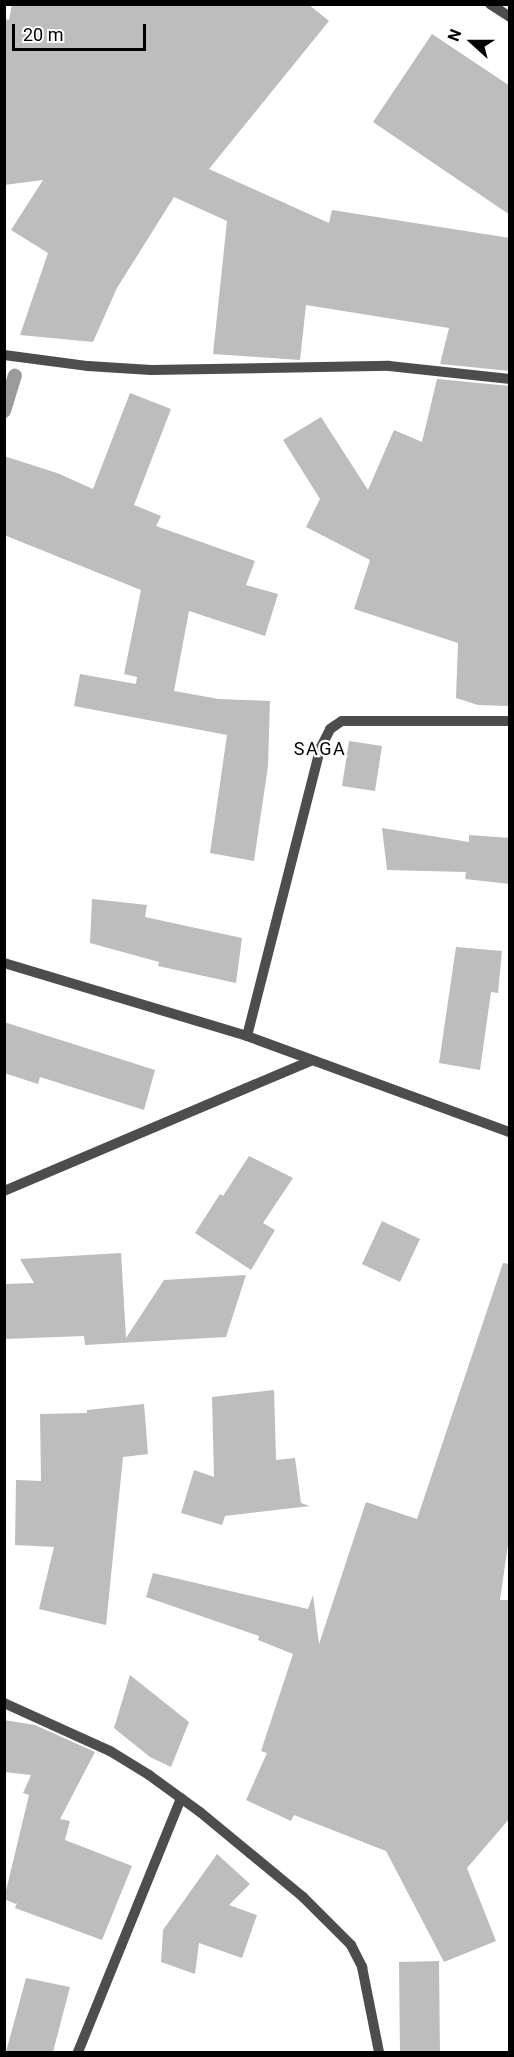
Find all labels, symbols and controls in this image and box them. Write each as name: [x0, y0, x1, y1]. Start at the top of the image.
scale bar: [15, 12, 148, 50]
north arrow: [442, 12, 502, 72]
text: 20 m: [23, 24, 63, 45]
text: N: [444, 27, 466, 44]
district label: SAGA: [294, 738, 346, 760]

